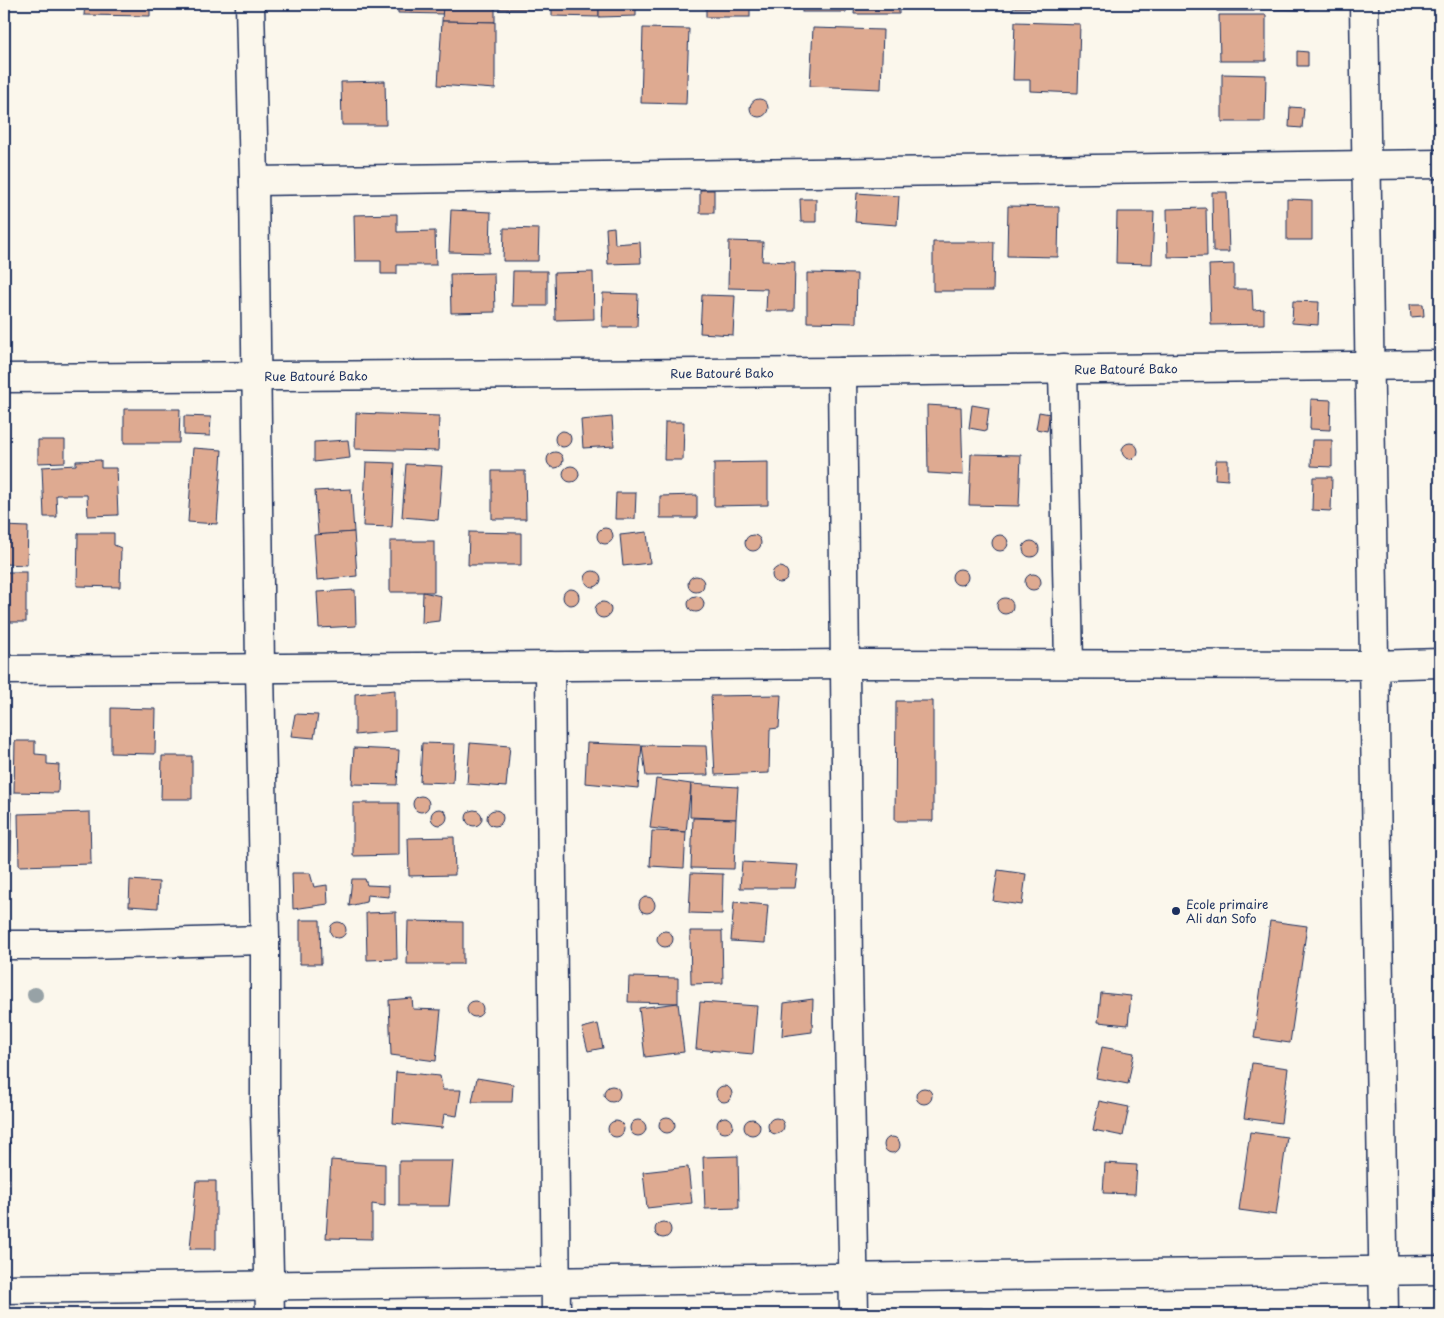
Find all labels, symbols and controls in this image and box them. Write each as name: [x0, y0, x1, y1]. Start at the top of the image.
street label: Rue Batouré Bako: [1074, 359, 1178, 378]
street label: Rue Batouré Bako: [670, 363, 774, 382]
street label: Rue Batouré Bako: [264, 366, 368, 385]
place label: Ecole primaire Ali dan Sofo: [1186, 895, 1268, 927]
marker: Ecole primaire Ali dan Sofo: [1170, 905, 1182, 917]

